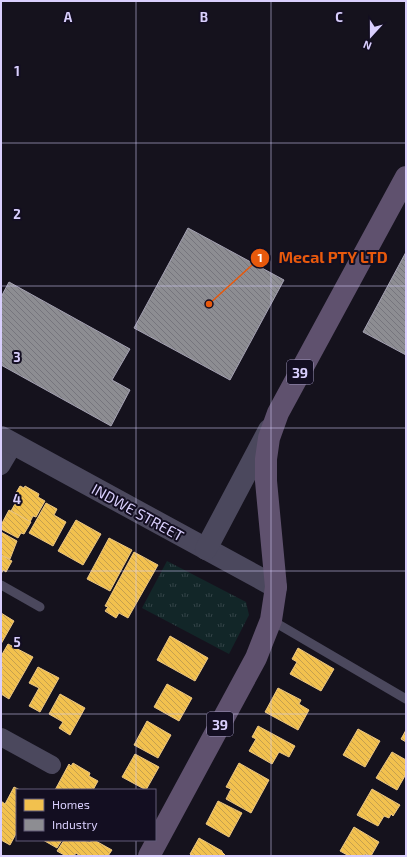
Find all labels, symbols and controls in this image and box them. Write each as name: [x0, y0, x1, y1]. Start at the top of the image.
text: A: [64, 9, 73, 25]
text: B: [200, 9, 208, 25]
text: C: [335, 9, 343, 25]
north arrow: [351, 16, 391, 56]
text: N: [361, 38, 373, 53]
text: 1: [14, 63, 20, 79]
text: 2: [13, 206, 21, 222]
callout: Mecal PTY LTD: [250, 244, 396, 272]
text: Mecal PTY LTD: [278, 247, 388, 266]
text: 1: [257, 250, 263, 264]
text: 3: [13, 349, 21, 365]
road number: 39: [287, 360, 313, 384]
street label: INDWE STREET: [89, 479, 187, 545]
text: 4: [13, 491, 21, 507]
text: 5: [13, 634, 21, 650]
road number: 39: [207, 712, 233, 736]
legend: [16, 789, 156, 841]
text: Homes: [52, 797, 90, 811]
text: Industry: [52, 817, 98, 831]

